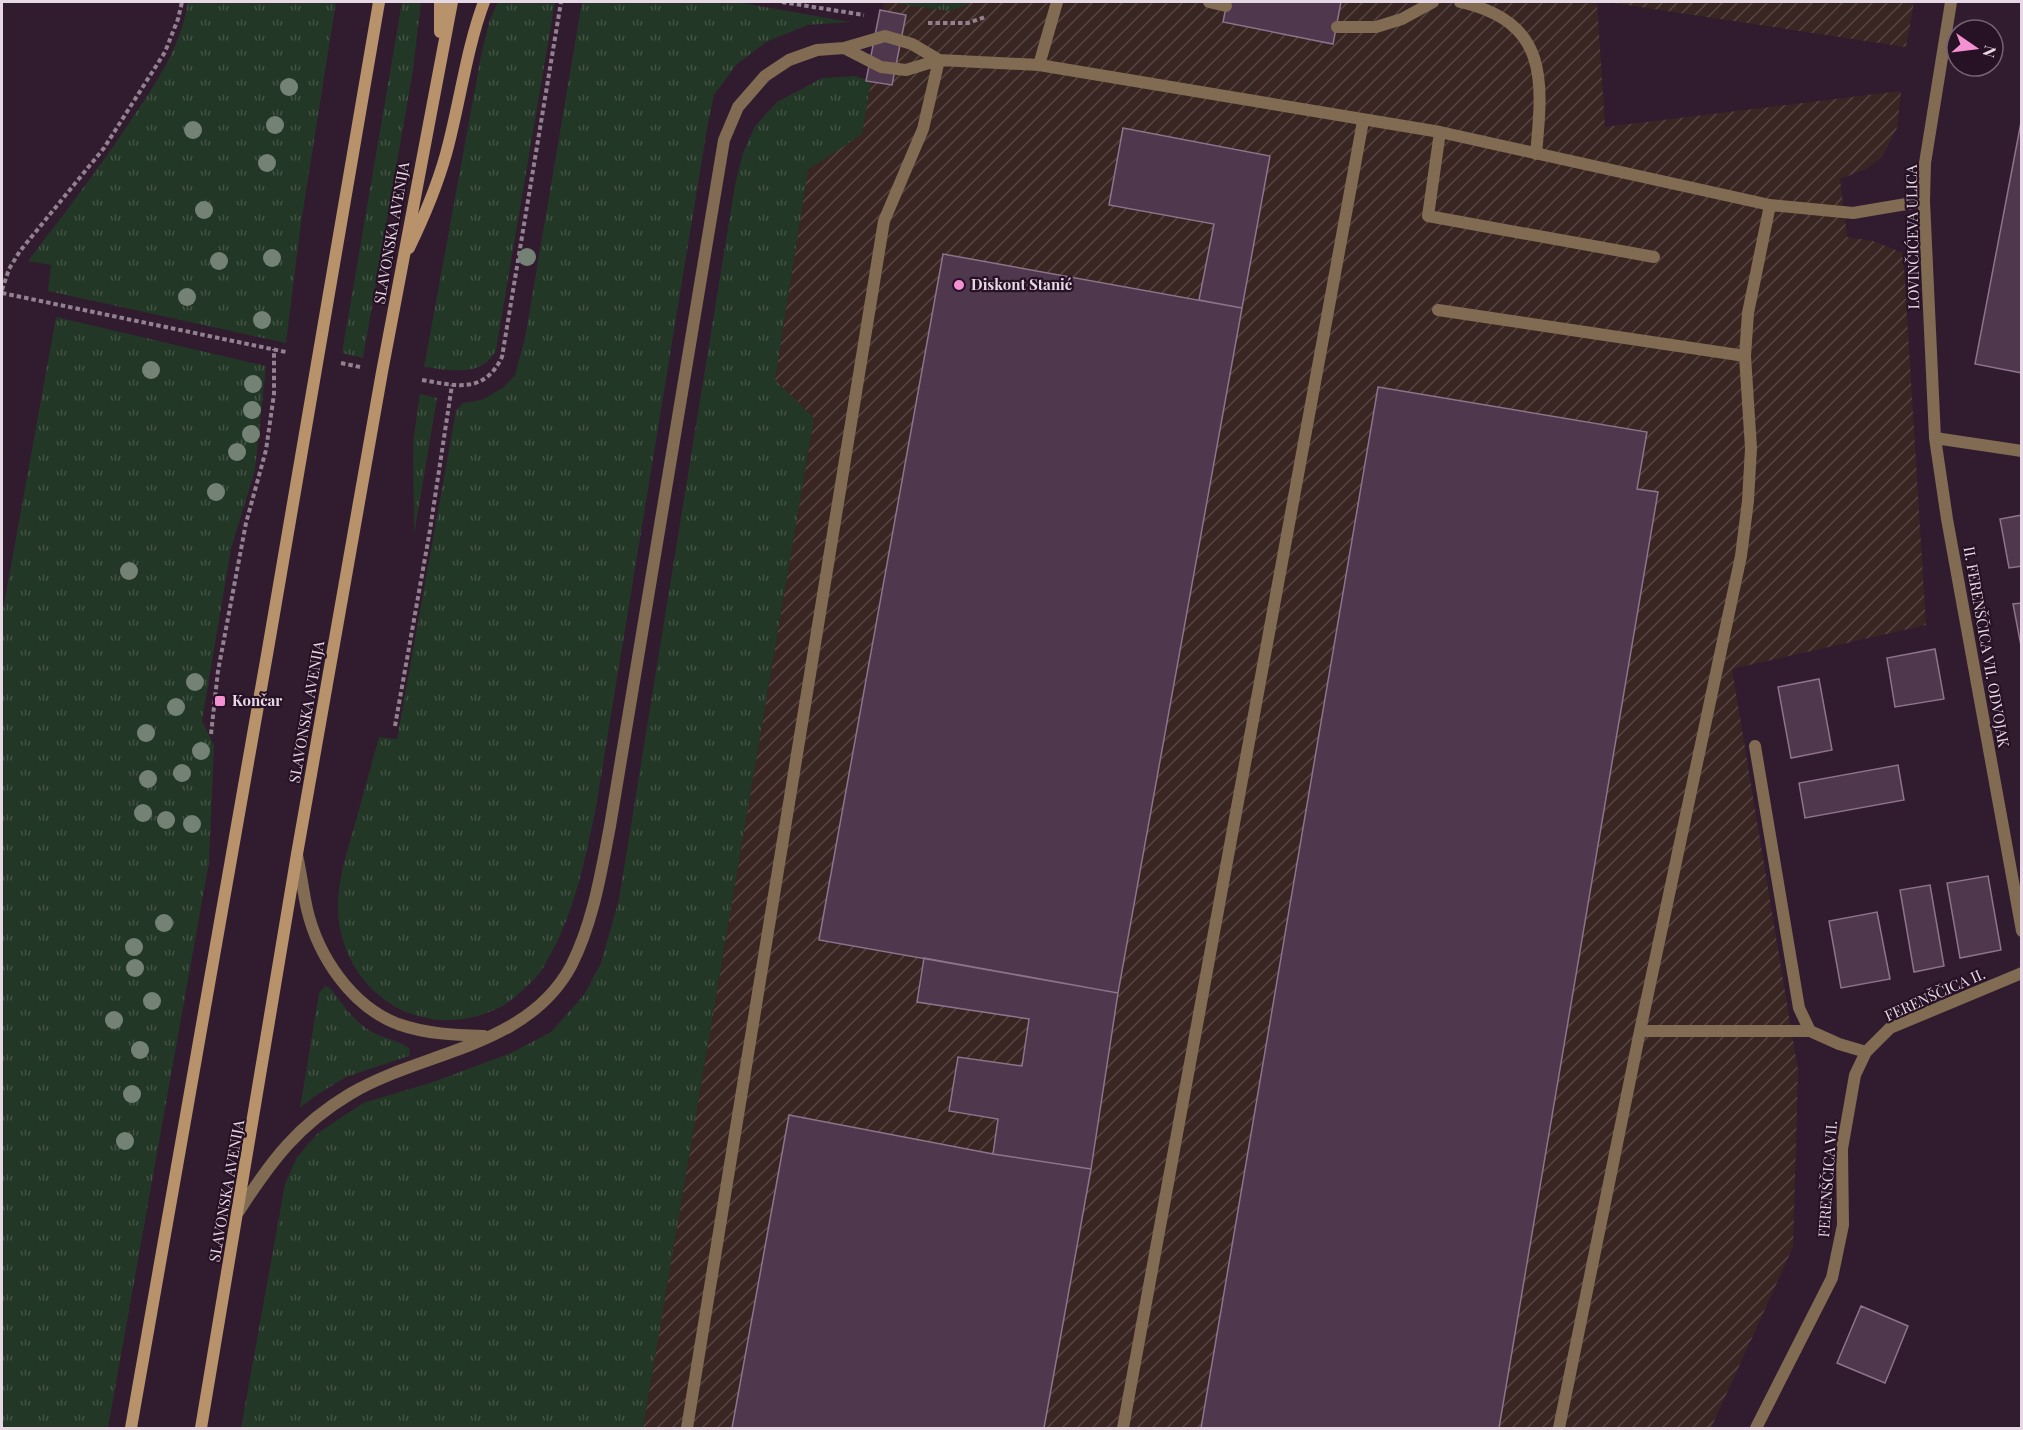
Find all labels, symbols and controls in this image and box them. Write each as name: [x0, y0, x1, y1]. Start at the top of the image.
north arrow: [1945, 18, 2005, 78]
text: N: [1978, 44, 2002, 60]
street label: SLAVONSKA AVENIJA: [369, 160, 413, 306]
street label: LOVINČIĆEVA ULICA: [1901, 164, 1923, 310]
place label: Diskont Stanić: [971, 274, 1073, 294]
marker: Diskont Stanić: [952, 278, 966, 292]
street label: II. FERENŠČICA VII. ODVOJAK: [1959, 545, 2015, 749]
street label: SLAVONSKA AVENIJA: [284, 639, 328, 785]
place label: Končar: [232, 690, 282, 710]
marker: Končar: [213, 694, 227, 708]
street label: FERENŠČICA II.: [1881, 963, 1988, 1025]
street label: SLAVONSKA AVENIJA: [204, 1118, 248, 1264]
street label: FERENŠČICA VII.: [1813, 1120, 1841, 1238]

